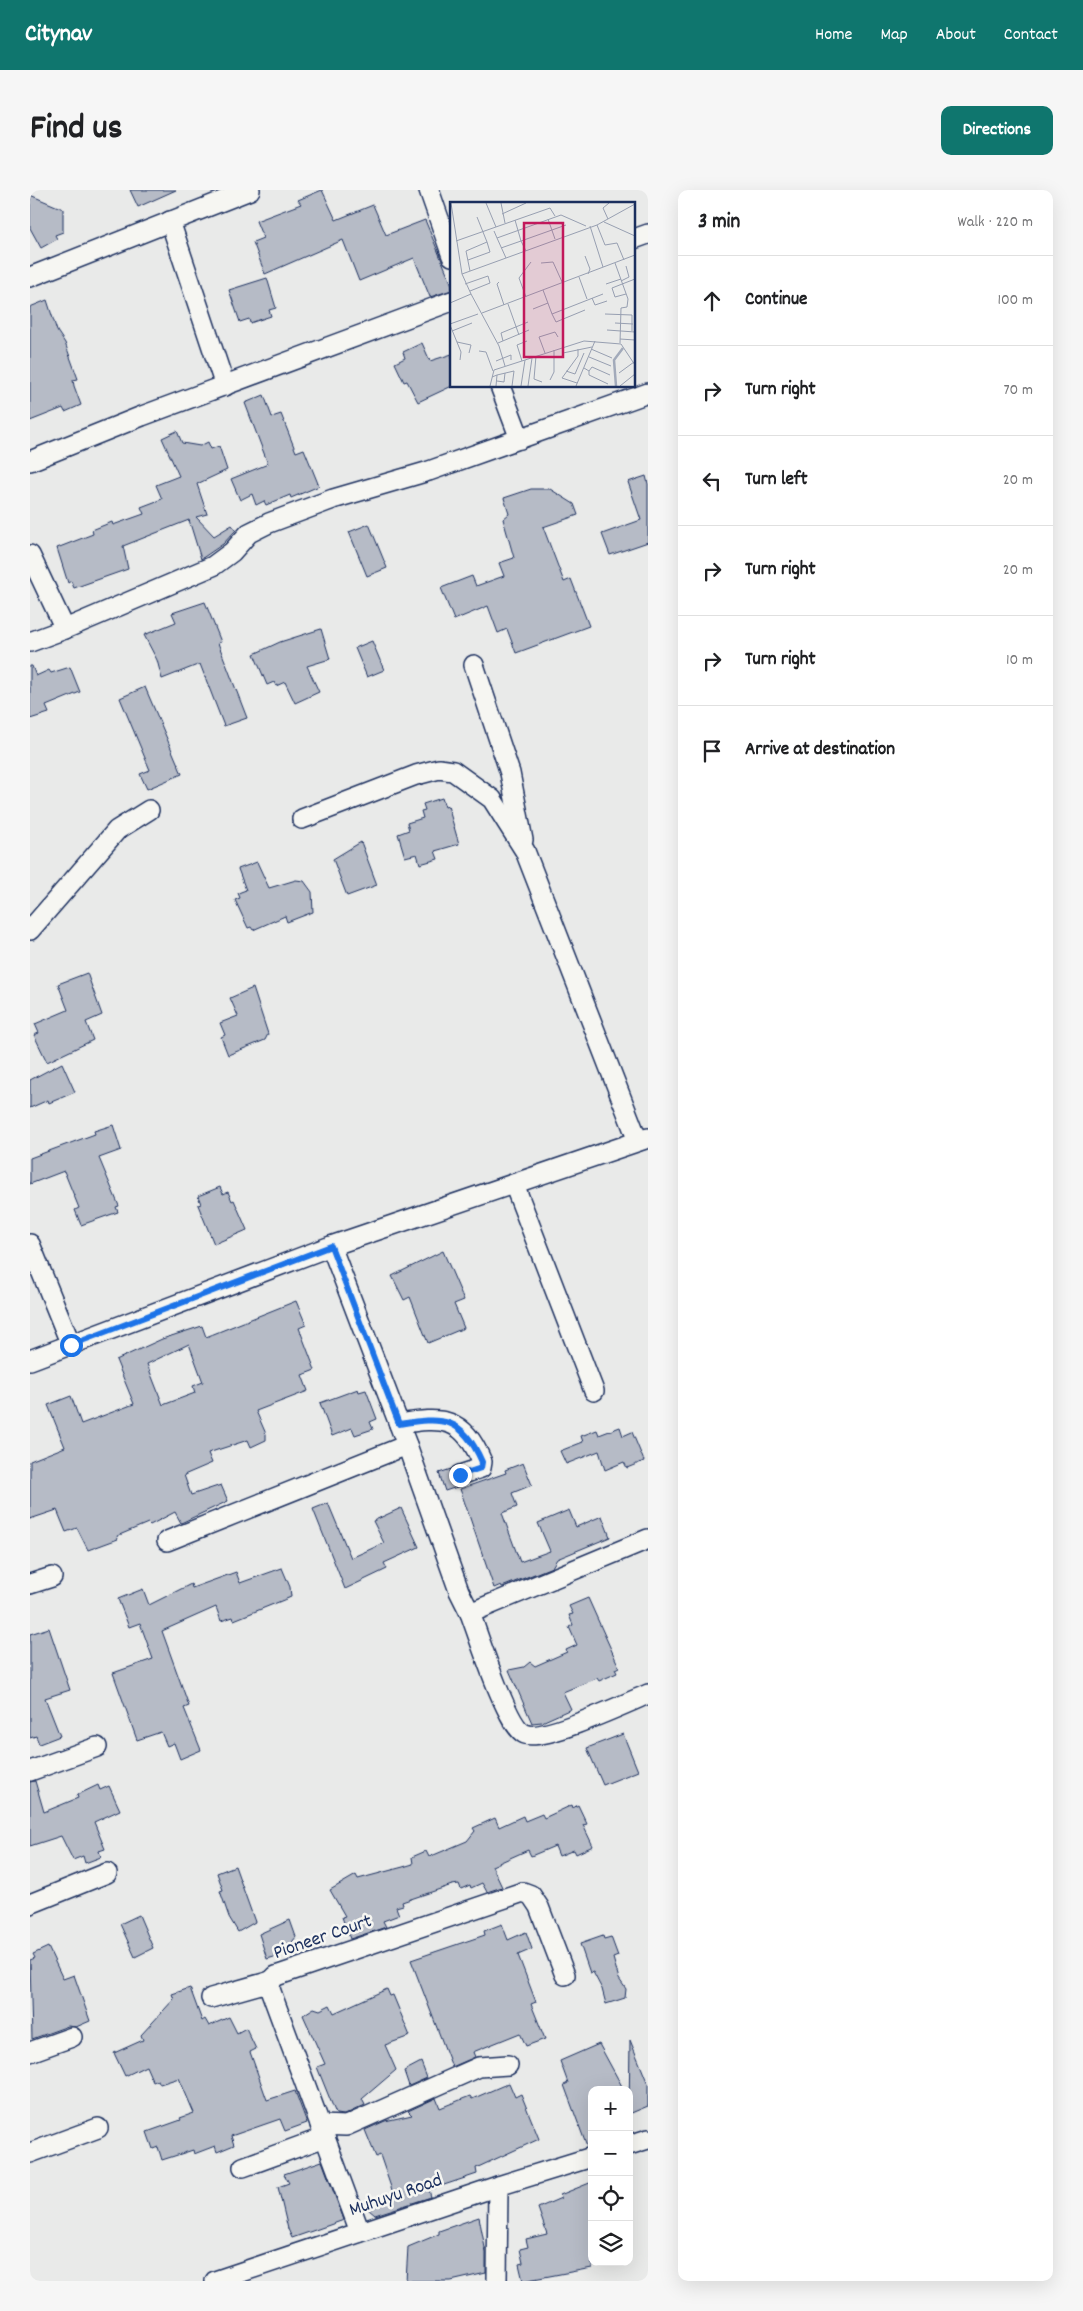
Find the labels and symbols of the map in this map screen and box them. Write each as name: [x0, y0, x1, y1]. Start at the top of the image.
inset map: [450, 202, 636, 388]
route start: [60, 1334, 83, 1357]
route end: [449, 1464, 472, 1487]
street label: Pioneer Court: [270, 1908, 376, 1968]
street label: Muhuyu Road: [346, 2167, 446, 2225]

